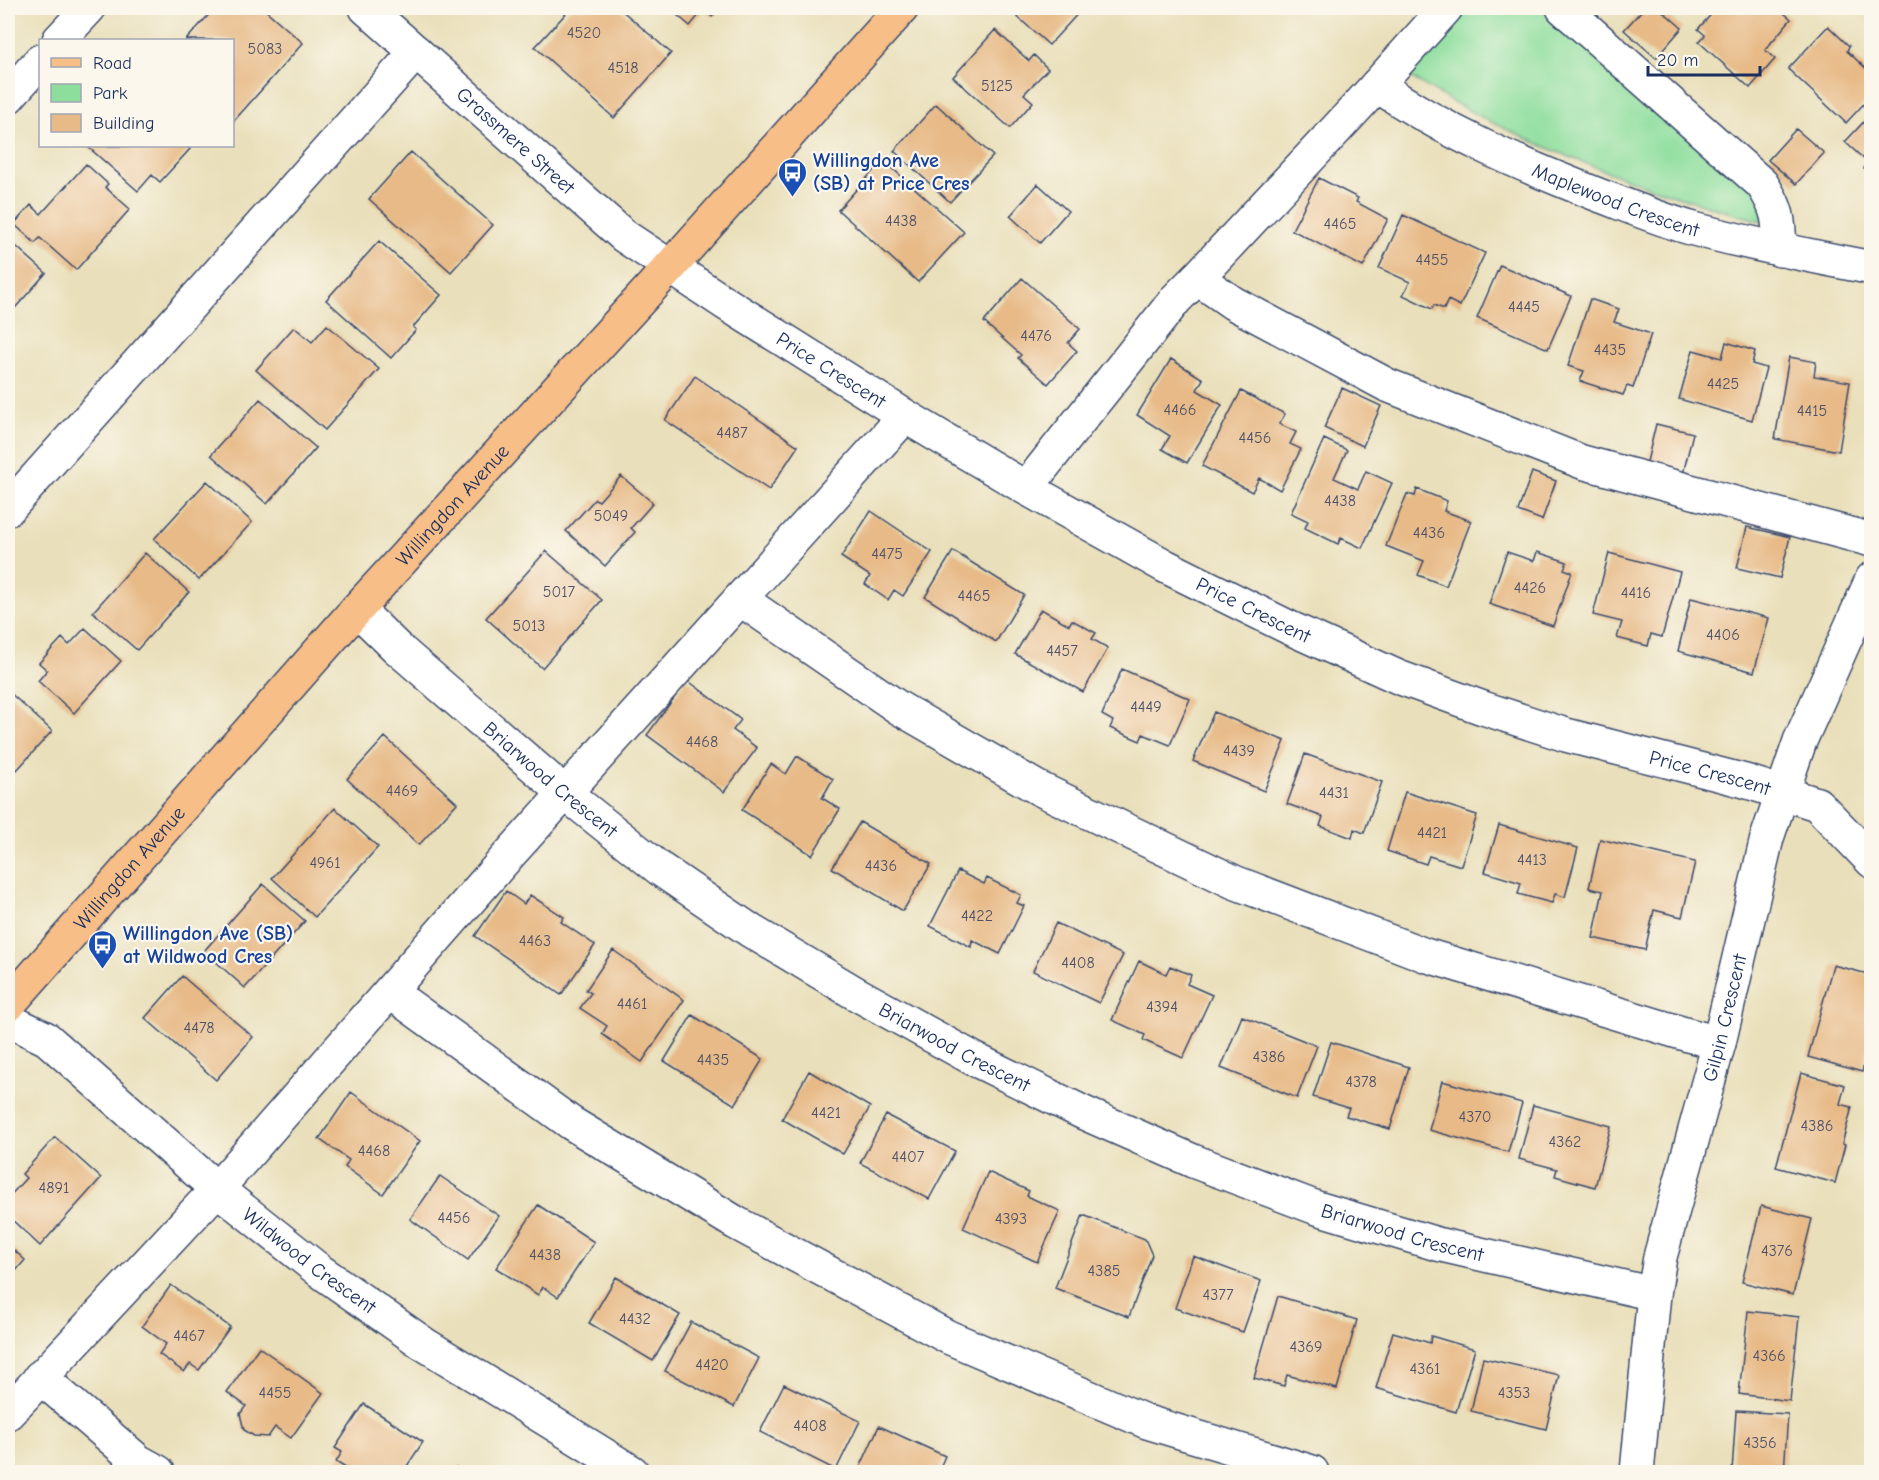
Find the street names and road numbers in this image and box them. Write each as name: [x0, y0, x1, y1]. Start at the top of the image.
street label: Grassmere Street: [452, 82, 581, 200]
street label: Maplewood Crescent: [1529, 158, 1703, 242]
street label: Price Crescent: [772, 327, 891, 413]
street label: Willingdon Avenue: [391, 439, 514, 570]
street label: Price Crescent: [1193, 572, 1316, 648]
street label: Briarwood Crescent: [479, 717, 623, 843]
street label: Price Crescent: [1647, 745, 1775, 800]
street label: Willingdon Avenue: [69, 801, 189, 934]
street label: Gilpin Crescent: [1697, 950, 1751, 1084]
street label: Briarwood Crescent: [875, 997, 1035, 1097]
street label: Briarwood Crescent: [1319, 1198, 1487, 1266]
street label: Wildwood Crescent: [238, 1202, 382, 1319]

